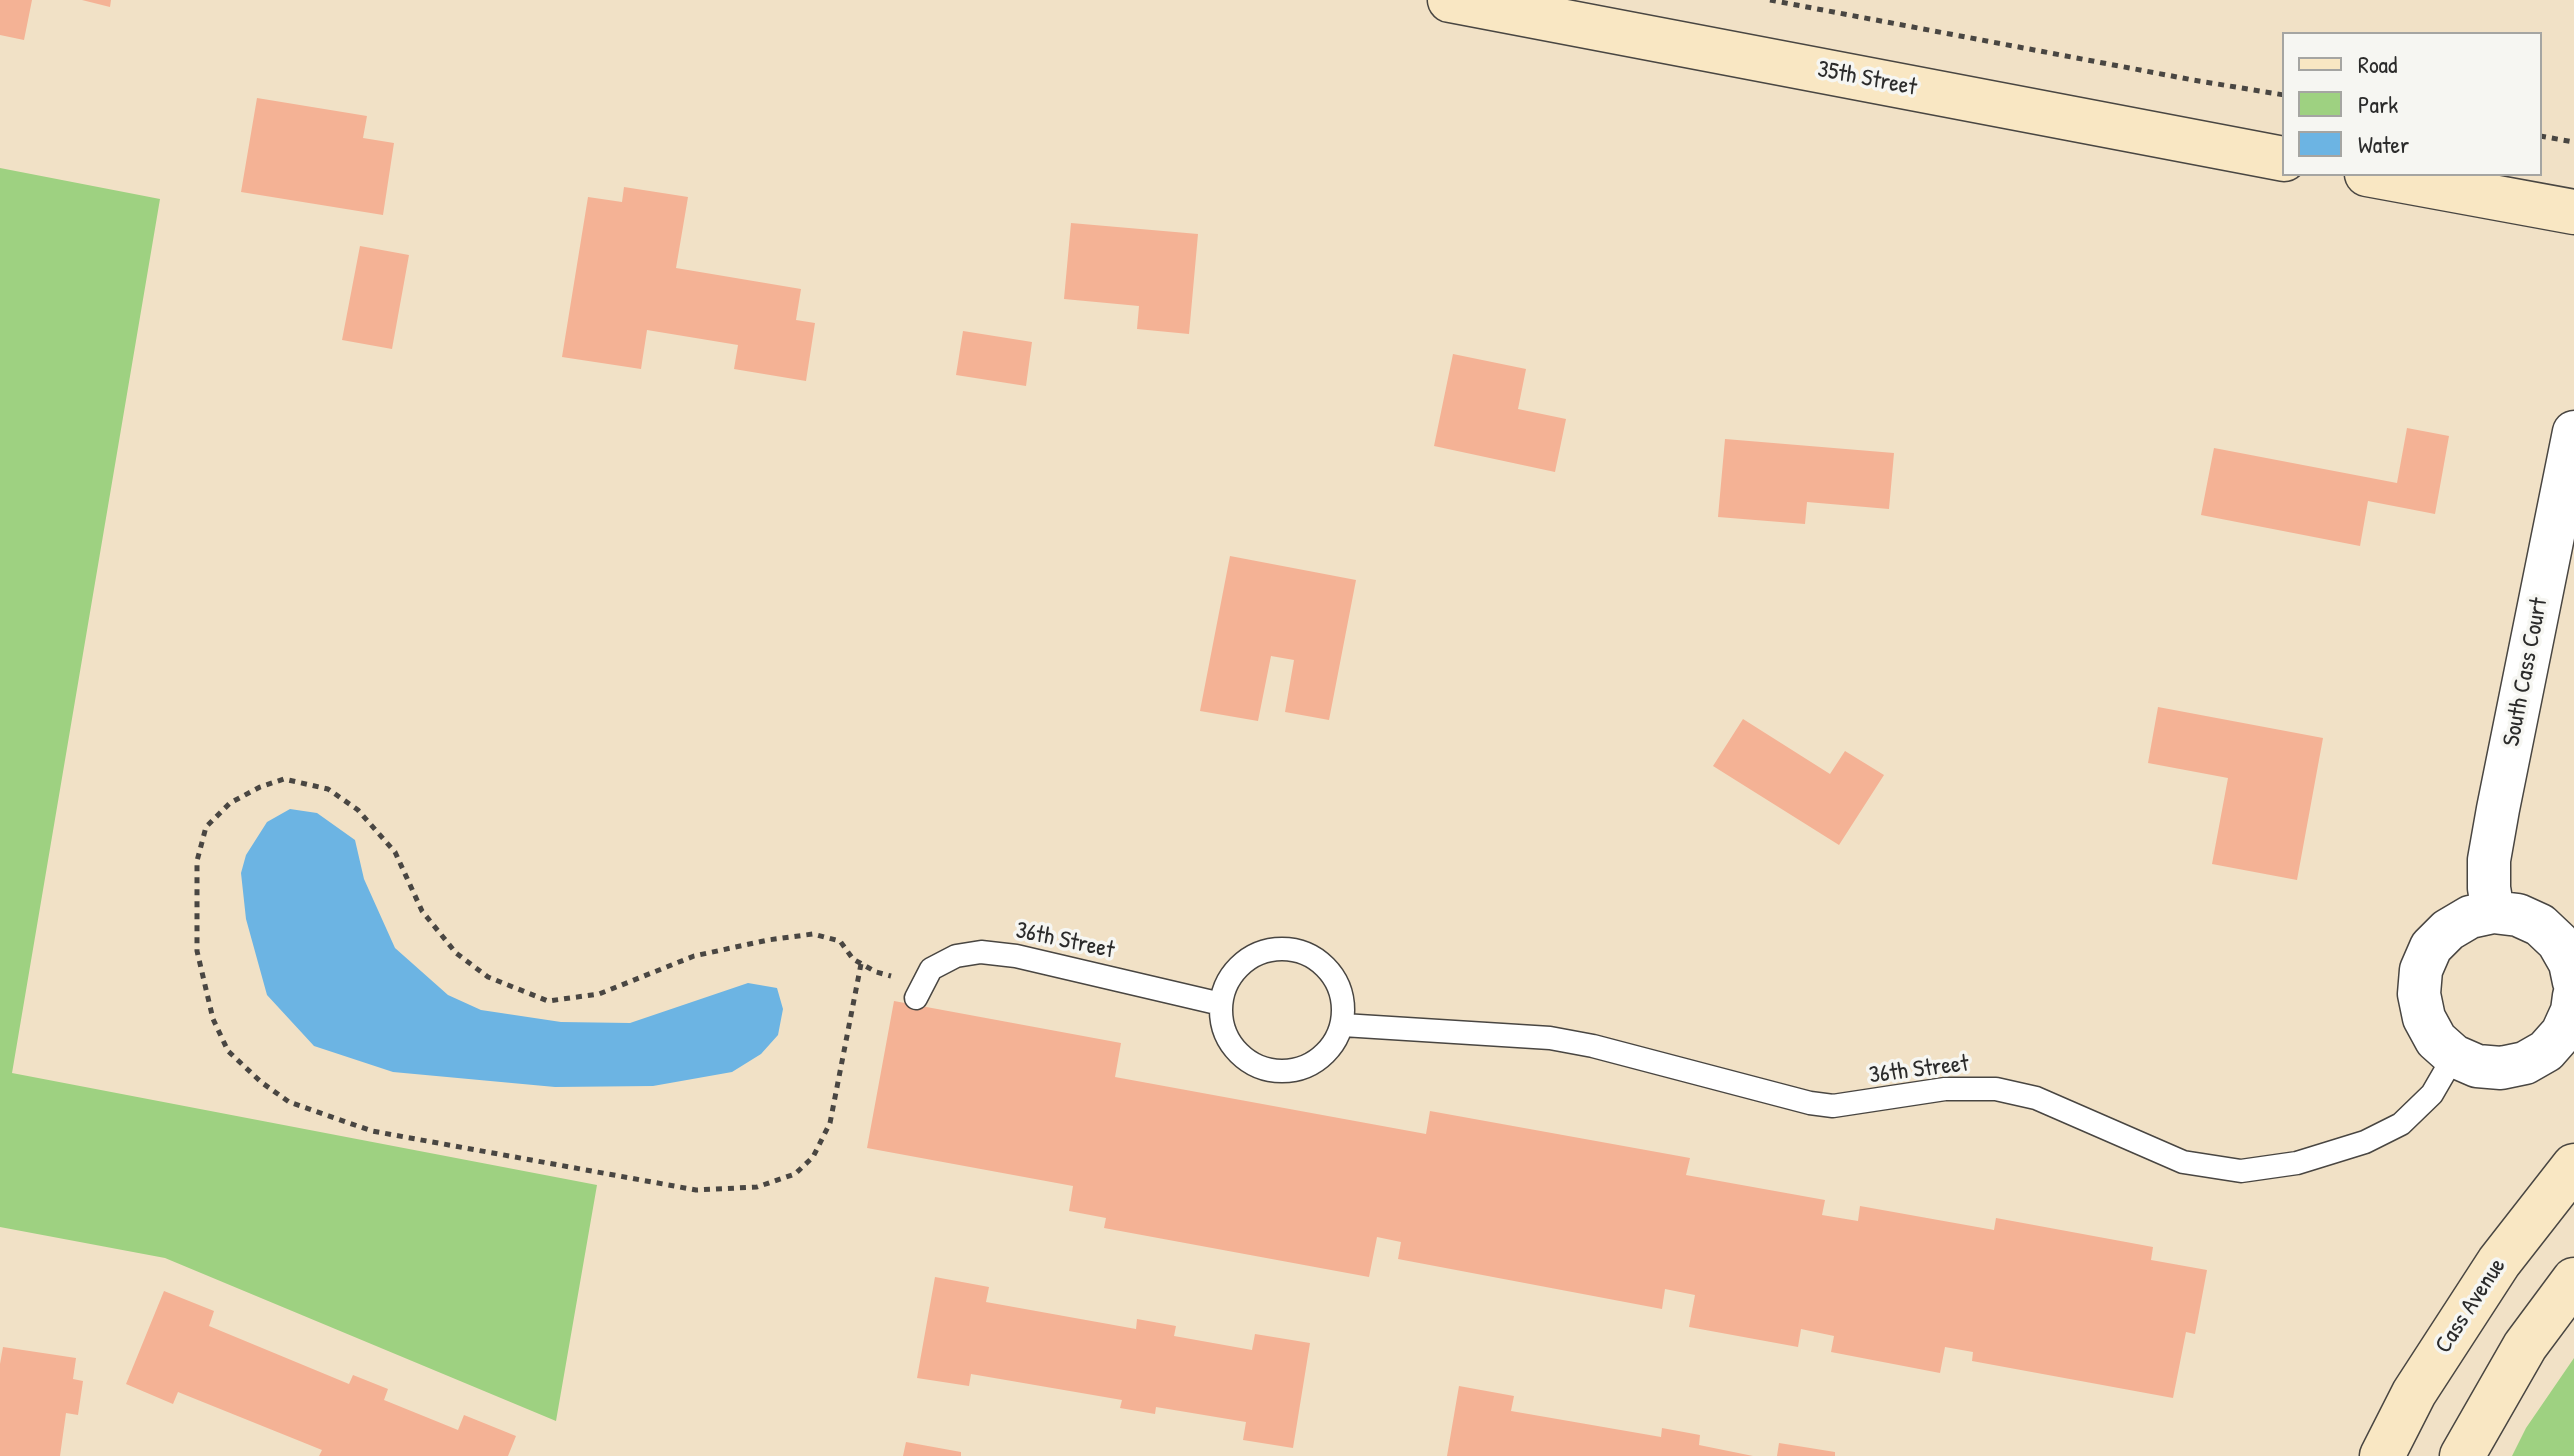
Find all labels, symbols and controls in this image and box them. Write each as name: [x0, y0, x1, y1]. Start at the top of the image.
legend: [2282, 32, 2542, 176]
text: Road: [2358, 48, 2397, 80]
street label: 35th Street: [1815, 55, 1919, 103]
text: Park: [2358, 88, 2398, 120]
text: Water: [2358, 128, 2409, 160]
street label: South Cass Court: [2497, 595, 2555, 749]
street label: 36th Street: [1013, 917, 1117, 965]
street label: 36th Street: [1868, 1050, 1970, 1090]
street label: Cass Avenue: [2430, 1253, 2512, 1359]

